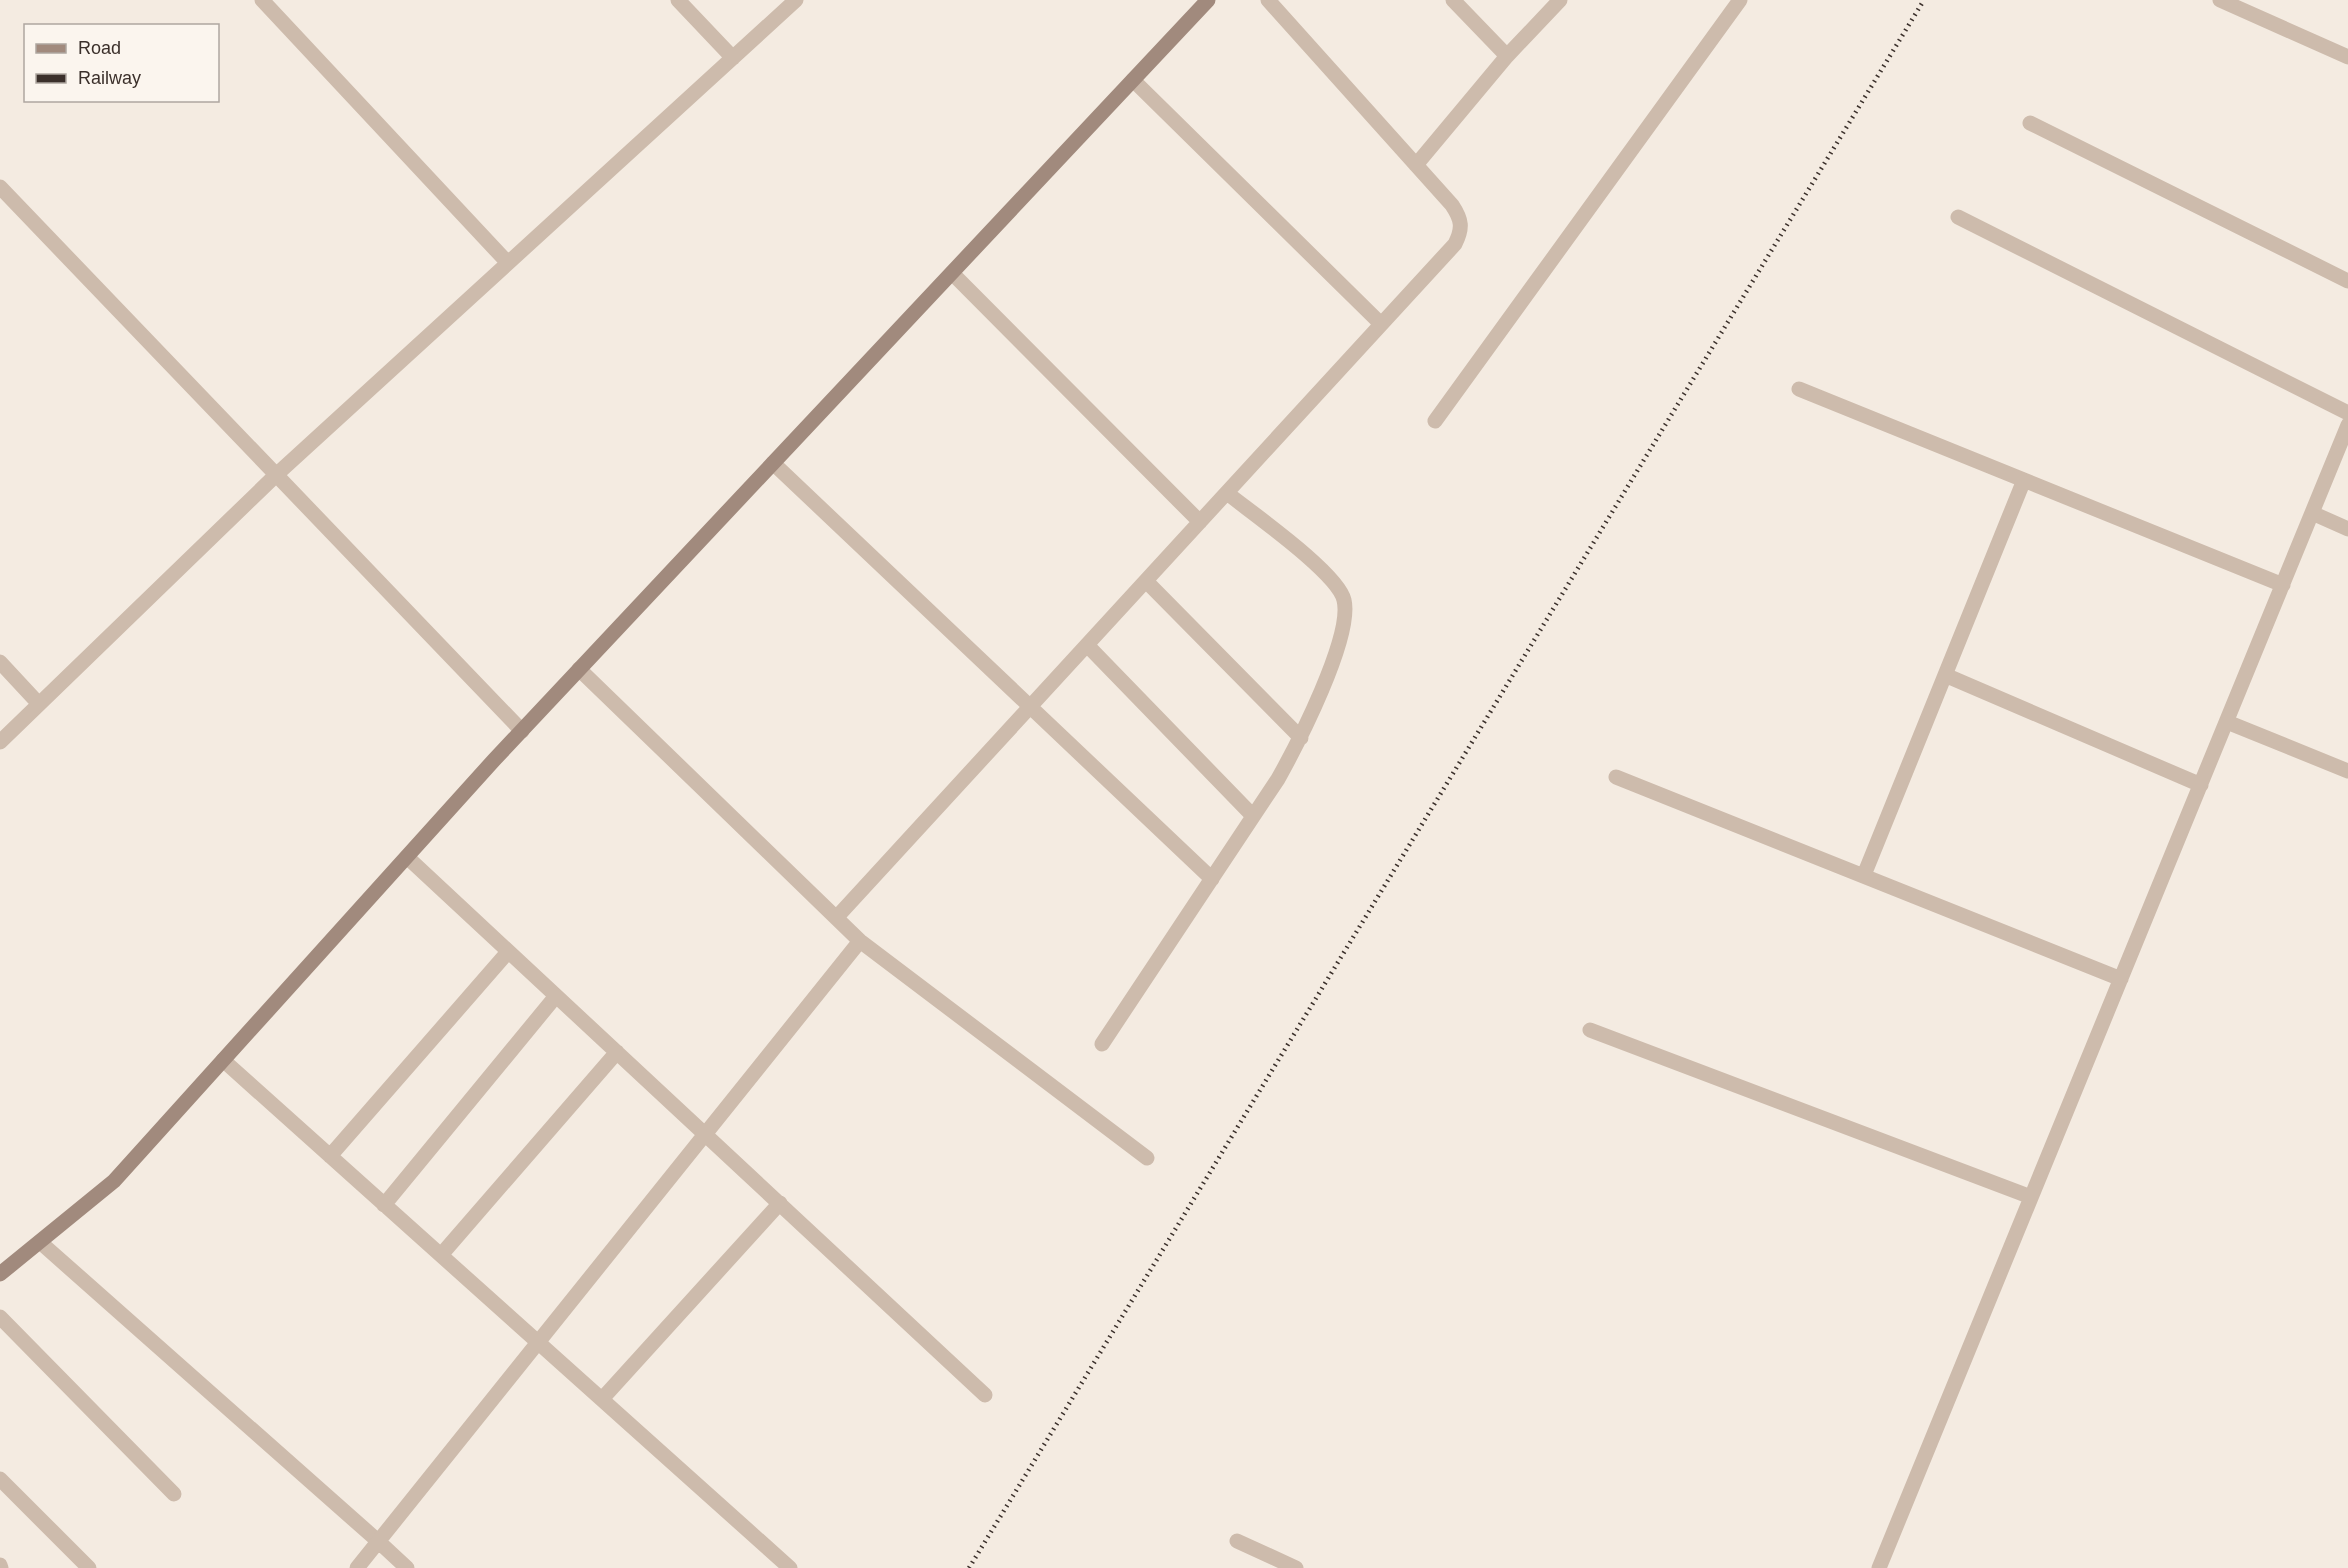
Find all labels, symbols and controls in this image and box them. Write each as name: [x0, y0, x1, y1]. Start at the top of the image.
legend: [24, 24, 219, 102]
text: Road: [78, 38, 121, 58]
text: Railway: [78, 68, 141, 88]

